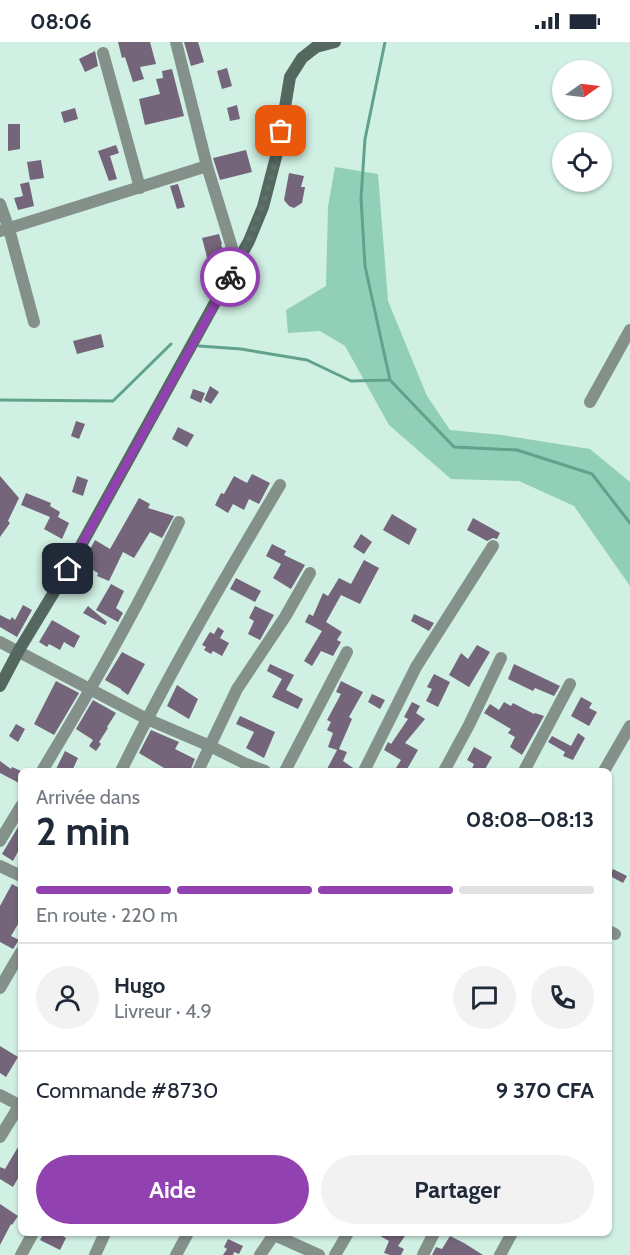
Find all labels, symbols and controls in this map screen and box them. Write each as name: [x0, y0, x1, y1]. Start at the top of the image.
text: 08:06: [30, 8, 92, 35]
north arrow: [552, 60, 612, 120]
map controls: [552, 60, 612, 192]
pin: [255, 105, 306, 156]
icon: bag: [264, 114, 297, 147]
button: locate: [552, 132, 612, 192]
courier: [200, 247, 260, 307]
icon: bike: [214, 261, 247, 294]
pin: [42, 543, 93, 594]
icon: home: [51, 552, 84, 585]
text: Arrivée dans: [36, 785, 140, 809]
text: 08:08–08:13: [466, 806, 594, 833]
text: 2 min: [36, 807, 130, 855]
text: En route · 220 m: [36, 903, 178, 927]
button: person: [36, 966, 99, 1029]
button: chat: [453, 966, 516, 1029]
button: phone: [531, 966, 594, 1029]
text: Hugo: [114, 972, 165, 999]
text: Livreur · 4.9: [114, 999, 212, 1023]
text: Commande #8730: [36, 1077, 218, 1104]
text: 9 370 CFA: [496, 1077, 594, 1104]
button: Aide: [36, 1155, 309, 1224]
button: Partager: [321, 1155, 594, 1224]

